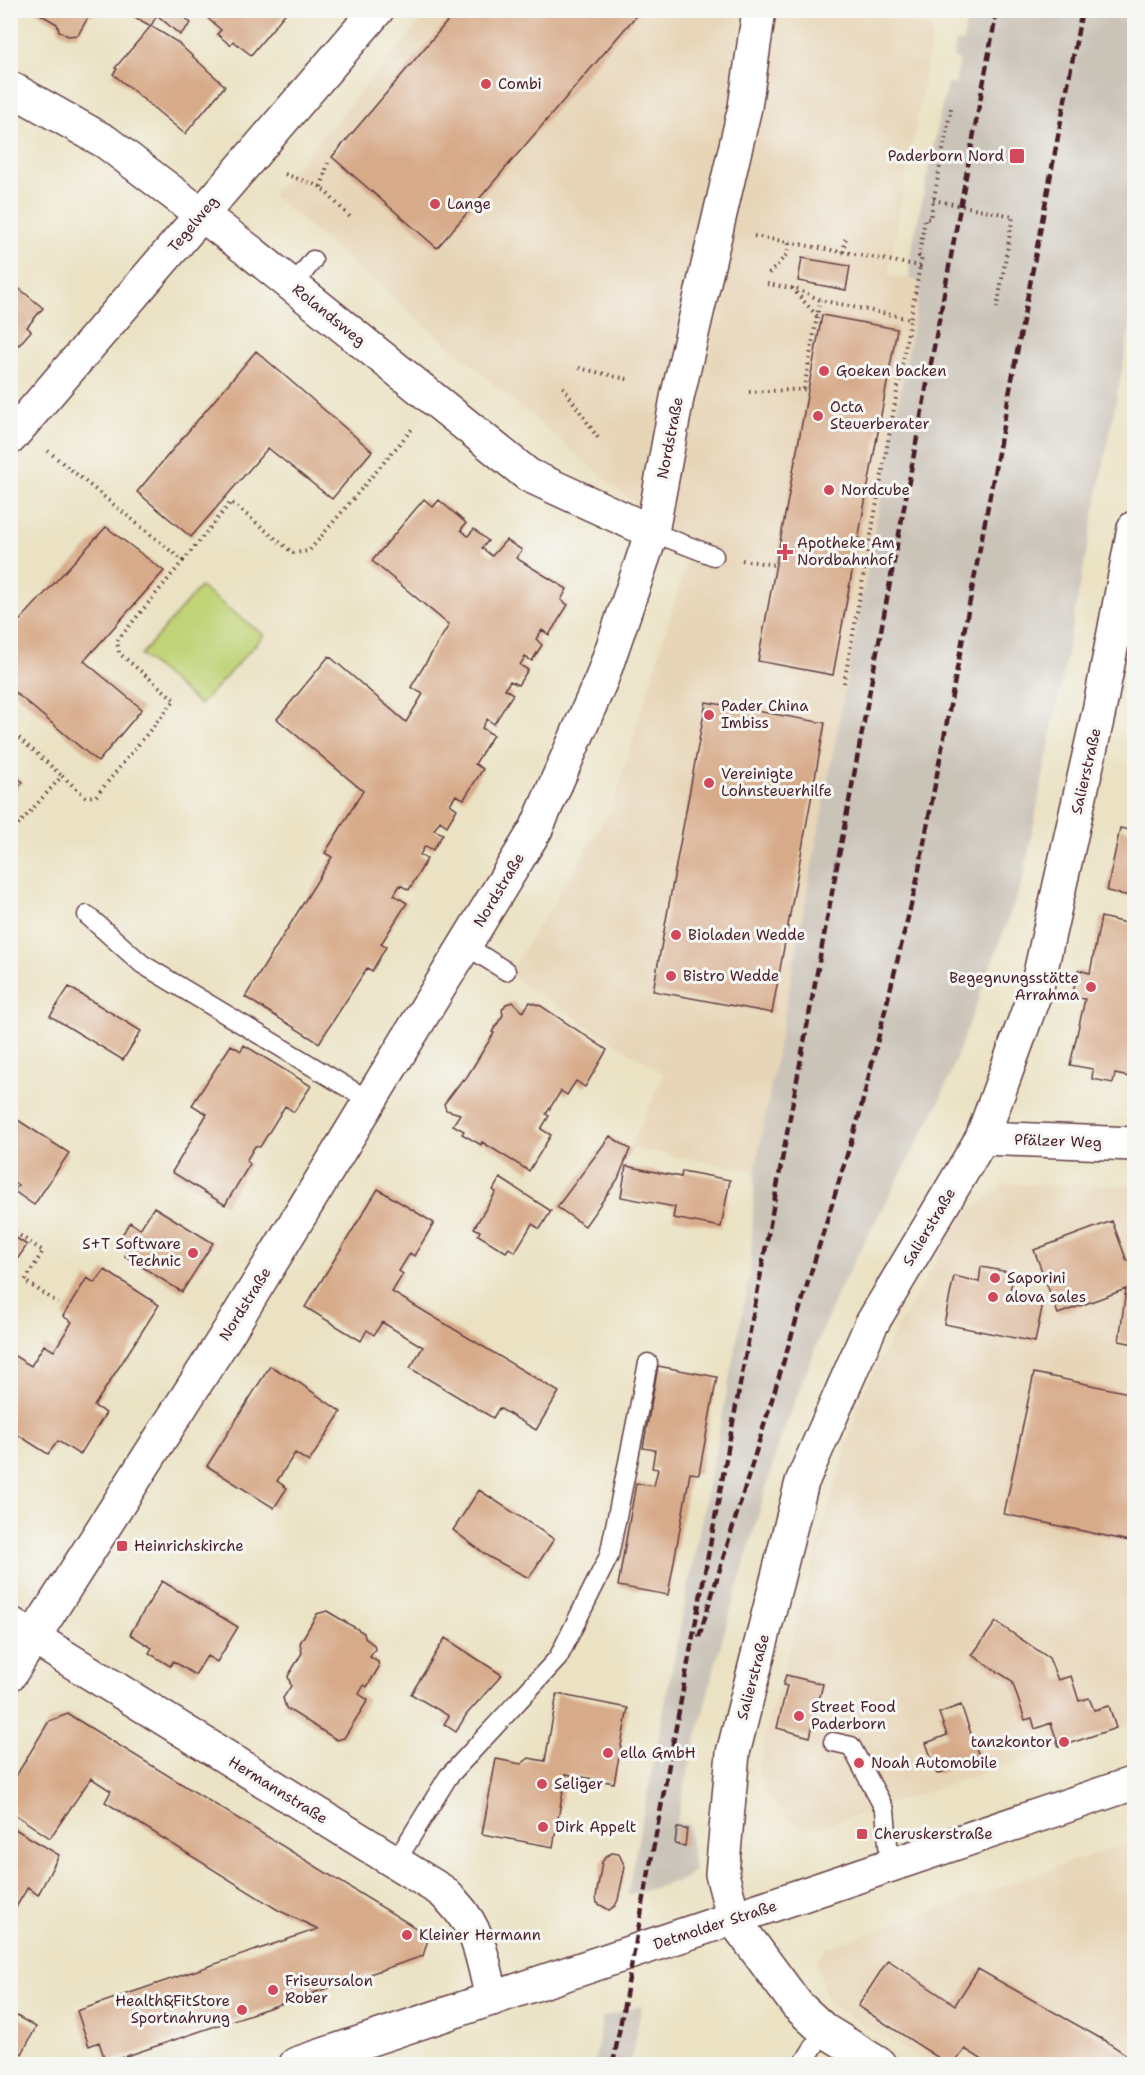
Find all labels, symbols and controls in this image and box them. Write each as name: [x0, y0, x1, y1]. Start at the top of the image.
place label: Combi: [498, 74, 542, 94]
marker: Combi: [479, 77, 493, 91]
place label: Paderborn Nord: [888, 146, 1004, 166]
marker: Paderborn Nord: [1008, 147, 1026, 165]
street label: Tegelweg: [164, 192, 222, 256]
place label: Lange: [447, 194, 491, 214]
marker: Lange: [428, 197, 442, 211]
street label: Rolandsweg: [288, 279, 370, 351]
place label: Goeken backen: [836, 361, 946, 381]
marker: Goeken backen: [817, 364, 831, 378]
street label: Nordstraße: [652, 395, 688, 481]
place label: Octa Steuerberater: [830, 397, 930, 434]
marker: Octa Steuerberater: [811, 409, 825, 423]
place label: Nordcube: [841, 480, 910, 500]
marker: Nordcube: [822, 483, 836, 497]
place label: Apotheke Am Nordbahnhof: [797, 533, 895, 570]
marker: Apotheke Am Nordbahnhof: [778, 545, 792, 559]
place label: Pader China Imbiss: [721, 696, 809, 733]
marker: Pader China Imbiss: [702, 708, 716, 722]
street label: Salierstraße: [1066, 726, 1106, 816]
place label: Vereinigte Lohnsteuerhilfe: [721, 764, 832, 801]
marker: Vereinigte Lohnsteuerhilfe: [702, 776, 716, 790]
street label: Nordstraße: [469, 849, 529, 931]
place label: Bioladen Wedde: [688, 925, 805, 945]
marker: Bioladen Wedde: [669, 928, 683, 942]
place label: Bistro Wedde: [683, 966, 779, 986]
place label: Begegnungsstätte Arrahma: [949, 968, 1080, 1005]
marker: Bistro Wedde: [664, 969, 678, 983]
marker: Begegnungsstätte Arrahma: [1084, 980, 1098, 994]
street label: Pfälzer Weg: [1014, 1129, 1102, 1153]
street label: Salierstraße: [898, 1184, 960, 1270]
place label: S+T Software Technic: [82, 1234, 181, 1271]
marker: S+T Software Technic: [186, 1246, 200, 1260]
street label: Nordstraße: [214, 1263, 276, 1345]
place label: Saporini: [1007, 1268, 1066, 1288]
marker: Saporini: [988, 1271, 1002, 1285]
place label: alova sales: [1005, 1287, 1086, 1307]
marker: alova sales: [986, 1290, 1000, 1304]
place label: Heinrichskirche: [134, 1536, 244, 1556]
marker: Heinrichskirche: [115, 1539, 129, 1553]
street label: Salierstraße: [732, 1632, 774, 1722]
place label: Street Food Paderborn: [811, 1697, 896, 1734]
marker: Street Food Paderborn: [792, 1709, 806, 1723]
place label: tanzkontor: [971, 1732, 1052, 1752]
marker: tanzkontor: [1057, 1735, 1071, 1749]
place label: ella GmbH: [620, 1743, 696, 1763]
marker: ella GmbH: [601, 1746, 615, 1760]
street label: Hermannstraße: [225, 1751, 331, 1829]
place label: Noah Automobile: [871, 1753, 997, 1773]
marker: Noah Automobile: [852, 1756, 866, 1770]
place label: Seliger: [554, 1774, 603, 1794]
marker: Seliger: [535, 1777, 549, 1791]
place label: Dirk Appelt: [555, 1817, 636, 1837]
marker: Dirk Appelt: [536, 1820, 550, 1834]
place label: Cheruskerstraße: [874, 1824, 993, 1844]
marker: Cheruskerstraße: [855, 1827, 869, 1841]
street label: Detmolder Straße: [651, 1896, 779, 1954]
place label: Kleiner Hermann: [419, 1925, 541, 1945]
marker: Kleiner Hermann: [400, 1928, 414, 1942]
place label: Friseursalon Rober: [285, 1971, 373, 2008]
marker: Friseursalon Rober: [266, 1983, 280, 1997]
place label: Health&FitStore Sportnahrung: [115, 1991, 230, 2028]
marker: Health&FitStore Sportnahrung: [235, 2003, 249, 2017]

